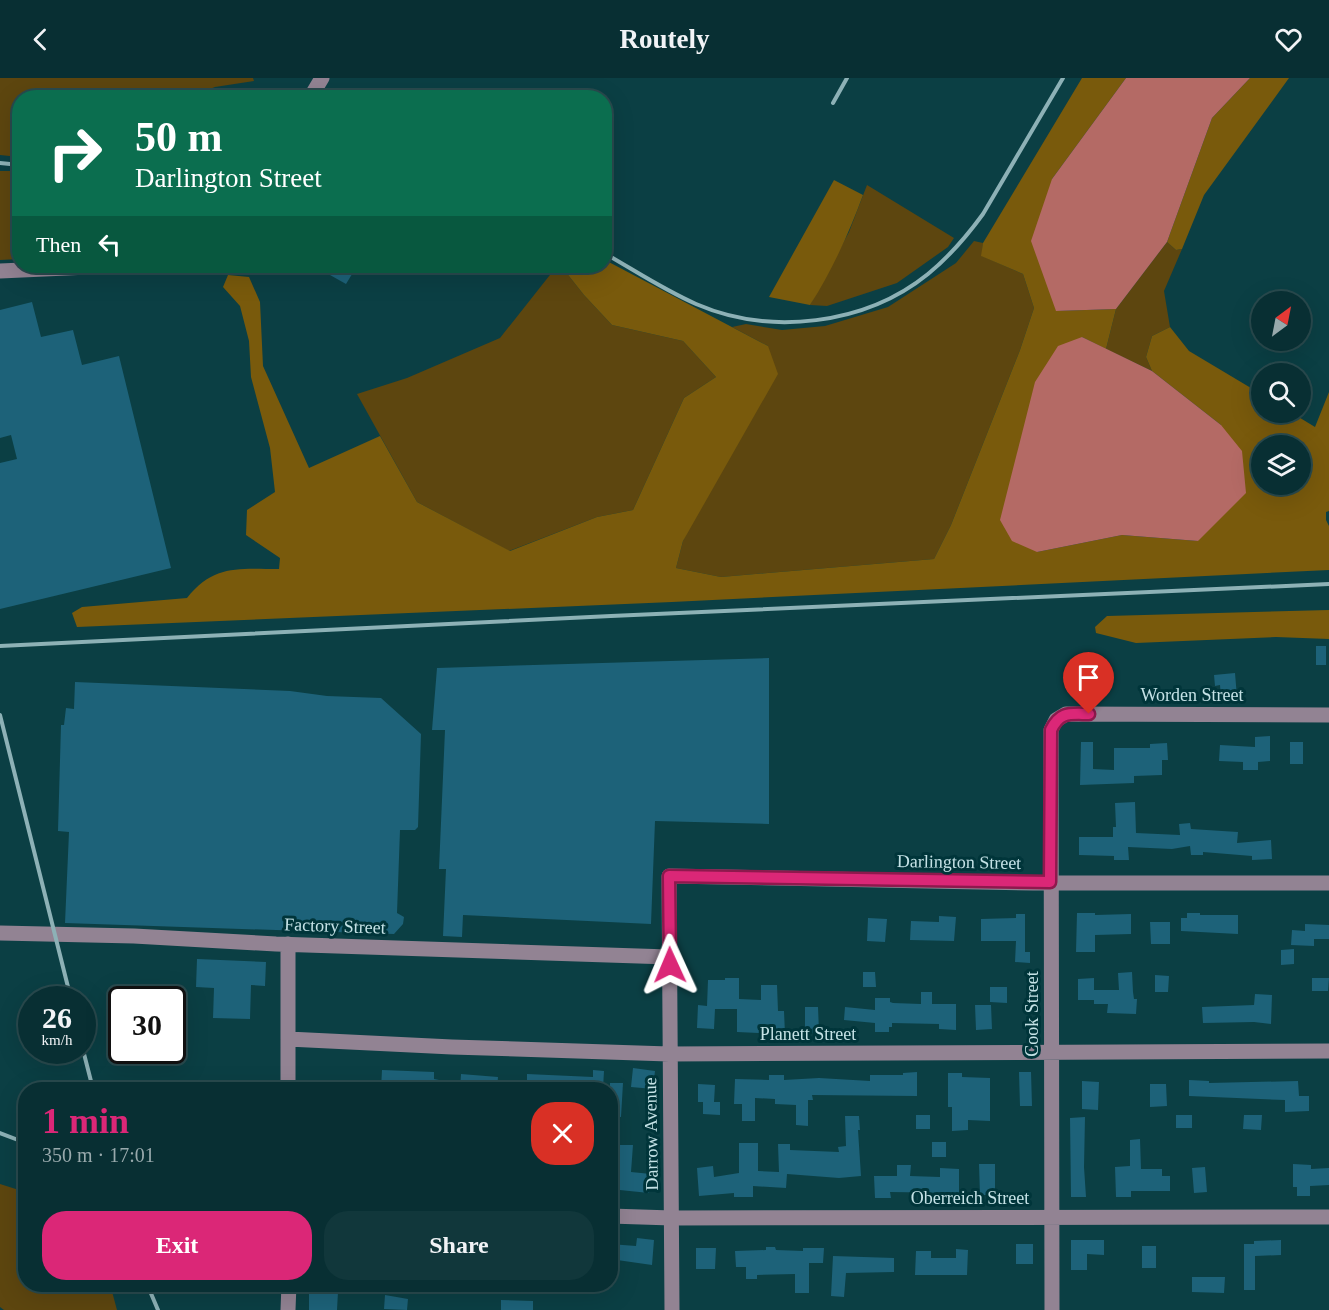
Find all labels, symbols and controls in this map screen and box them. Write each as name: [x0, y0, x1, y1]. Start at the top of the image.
icon: back: [24, 23, 57, 56]
icon: heart: [1272, 23, 1305, 56]
text: Routely: [620, 24, 710, 54]
icon: right: [36, 114, 114, 192]
text: 50 m: [135, 114, 223, 160]
text: Darlington Street: [135, 163, 322, 193]
icon: left: [93, 228, 126, 261]
text: Then: [36, 232, 81, 257]
north arrow: [1251, 291, 1311, 351]
map controls: [1251, 291, 1311, 495]
button: search: [1251, 363, 1311, 423]
button: layers: [1251, 435, 1311, 495]
pin: [1063, 652, 1114, 714]
icon: arrive: [1072, 661, 1105, 694]
street label: Worden Street: [1140, 685, 1244, 705]
street label: Darlington Street: [897, 851, 1021, 873]
street label: Factory Street: [284, 914, 386, 938]
position arrow: [638, 933, 702, 997]
street label: Cook Street: [1022, 971, 1042, 1057]
speed limit sign: 30: [108, 986, 186, 1064]
text: 26: [42, 1001, 72, 1034]
street label: Planett Street: [760, 1024, 856, 1044]
text: km/h: [42, 1032, 72, 1048]
street label: Darrow Avenue: [640, 1077, 662, 1191]
text: 1 min: [42, 1101, 129, 1141]
button: close: [531, 1102, 594, 1165]
text: 350 m · 17:01: [42, 1144, 155, 1166]
street label: Oberreich Street: [911, 1188, 1029, 1208]
button: Exit: [42, 1211, 312, 1280]
button: Share: [324, 1211, 594, 1280]

